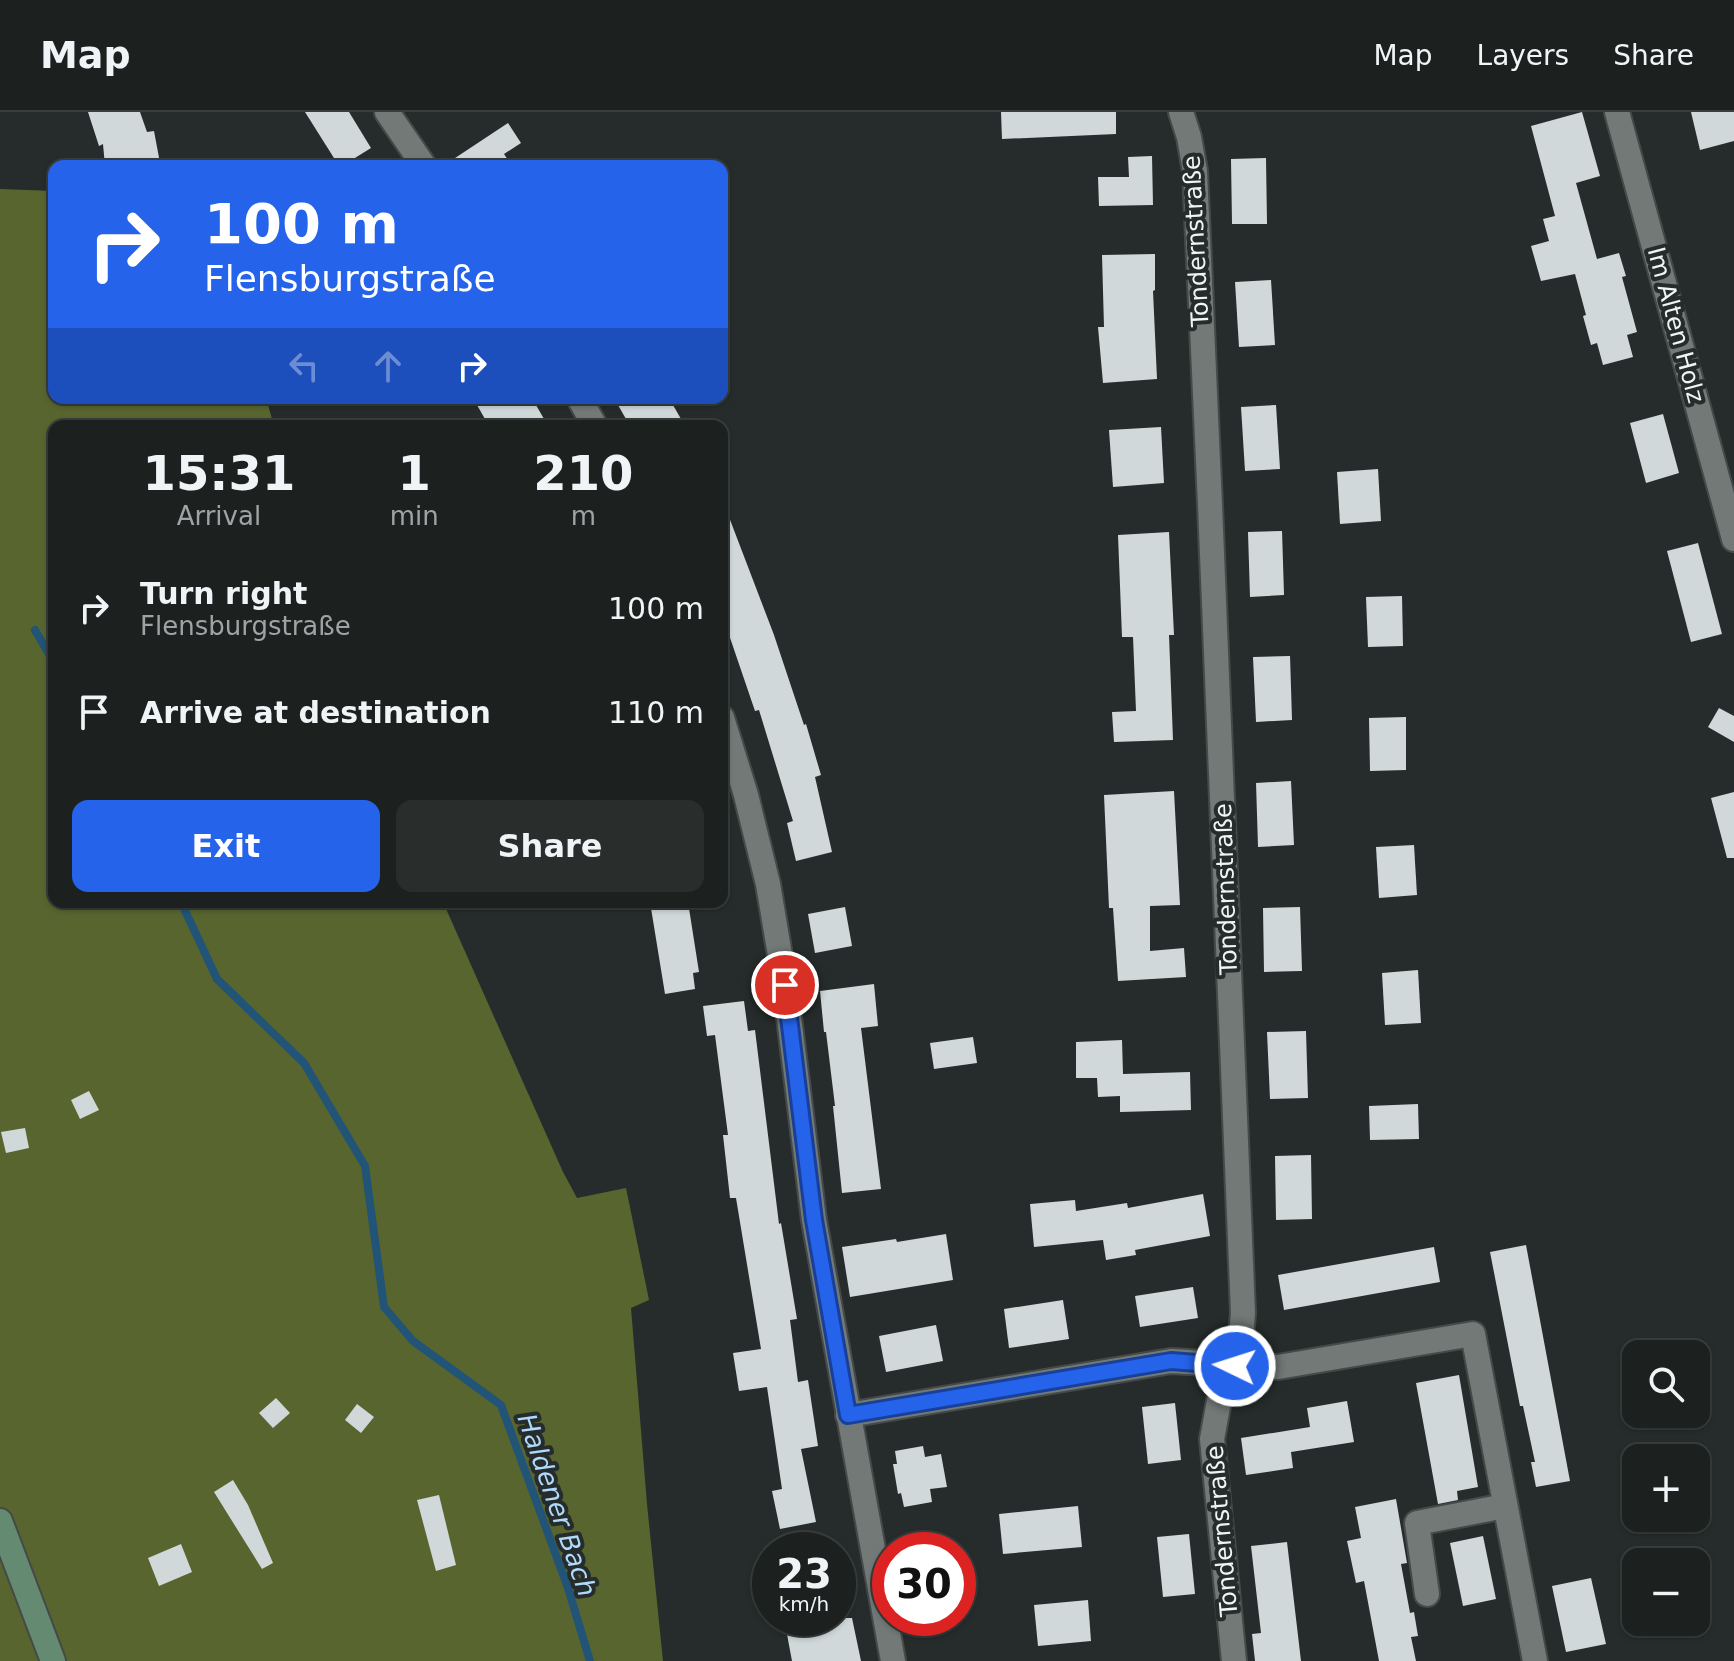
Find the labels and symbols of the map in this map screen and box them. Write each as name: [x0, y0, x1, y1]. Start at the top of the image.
street label: Tondernstraße: [1178, 155, 1215, 328]
street label: Im Alten Holz: [1642, 244, 1710, 406]
street label: Tondernstraße: [1209, 803, 1243, 976]
pin: [751, 951, 819, 1019]
position arrow: [1193, 1324, 1277, 1408]
water label: Haldener Bach: [512, 1410, 602, 1600]
street label: Tondernstraße: [1201, 1444, 1244, 1619]
speed limit sign: 30: [872, 1532, 976, 1636]

